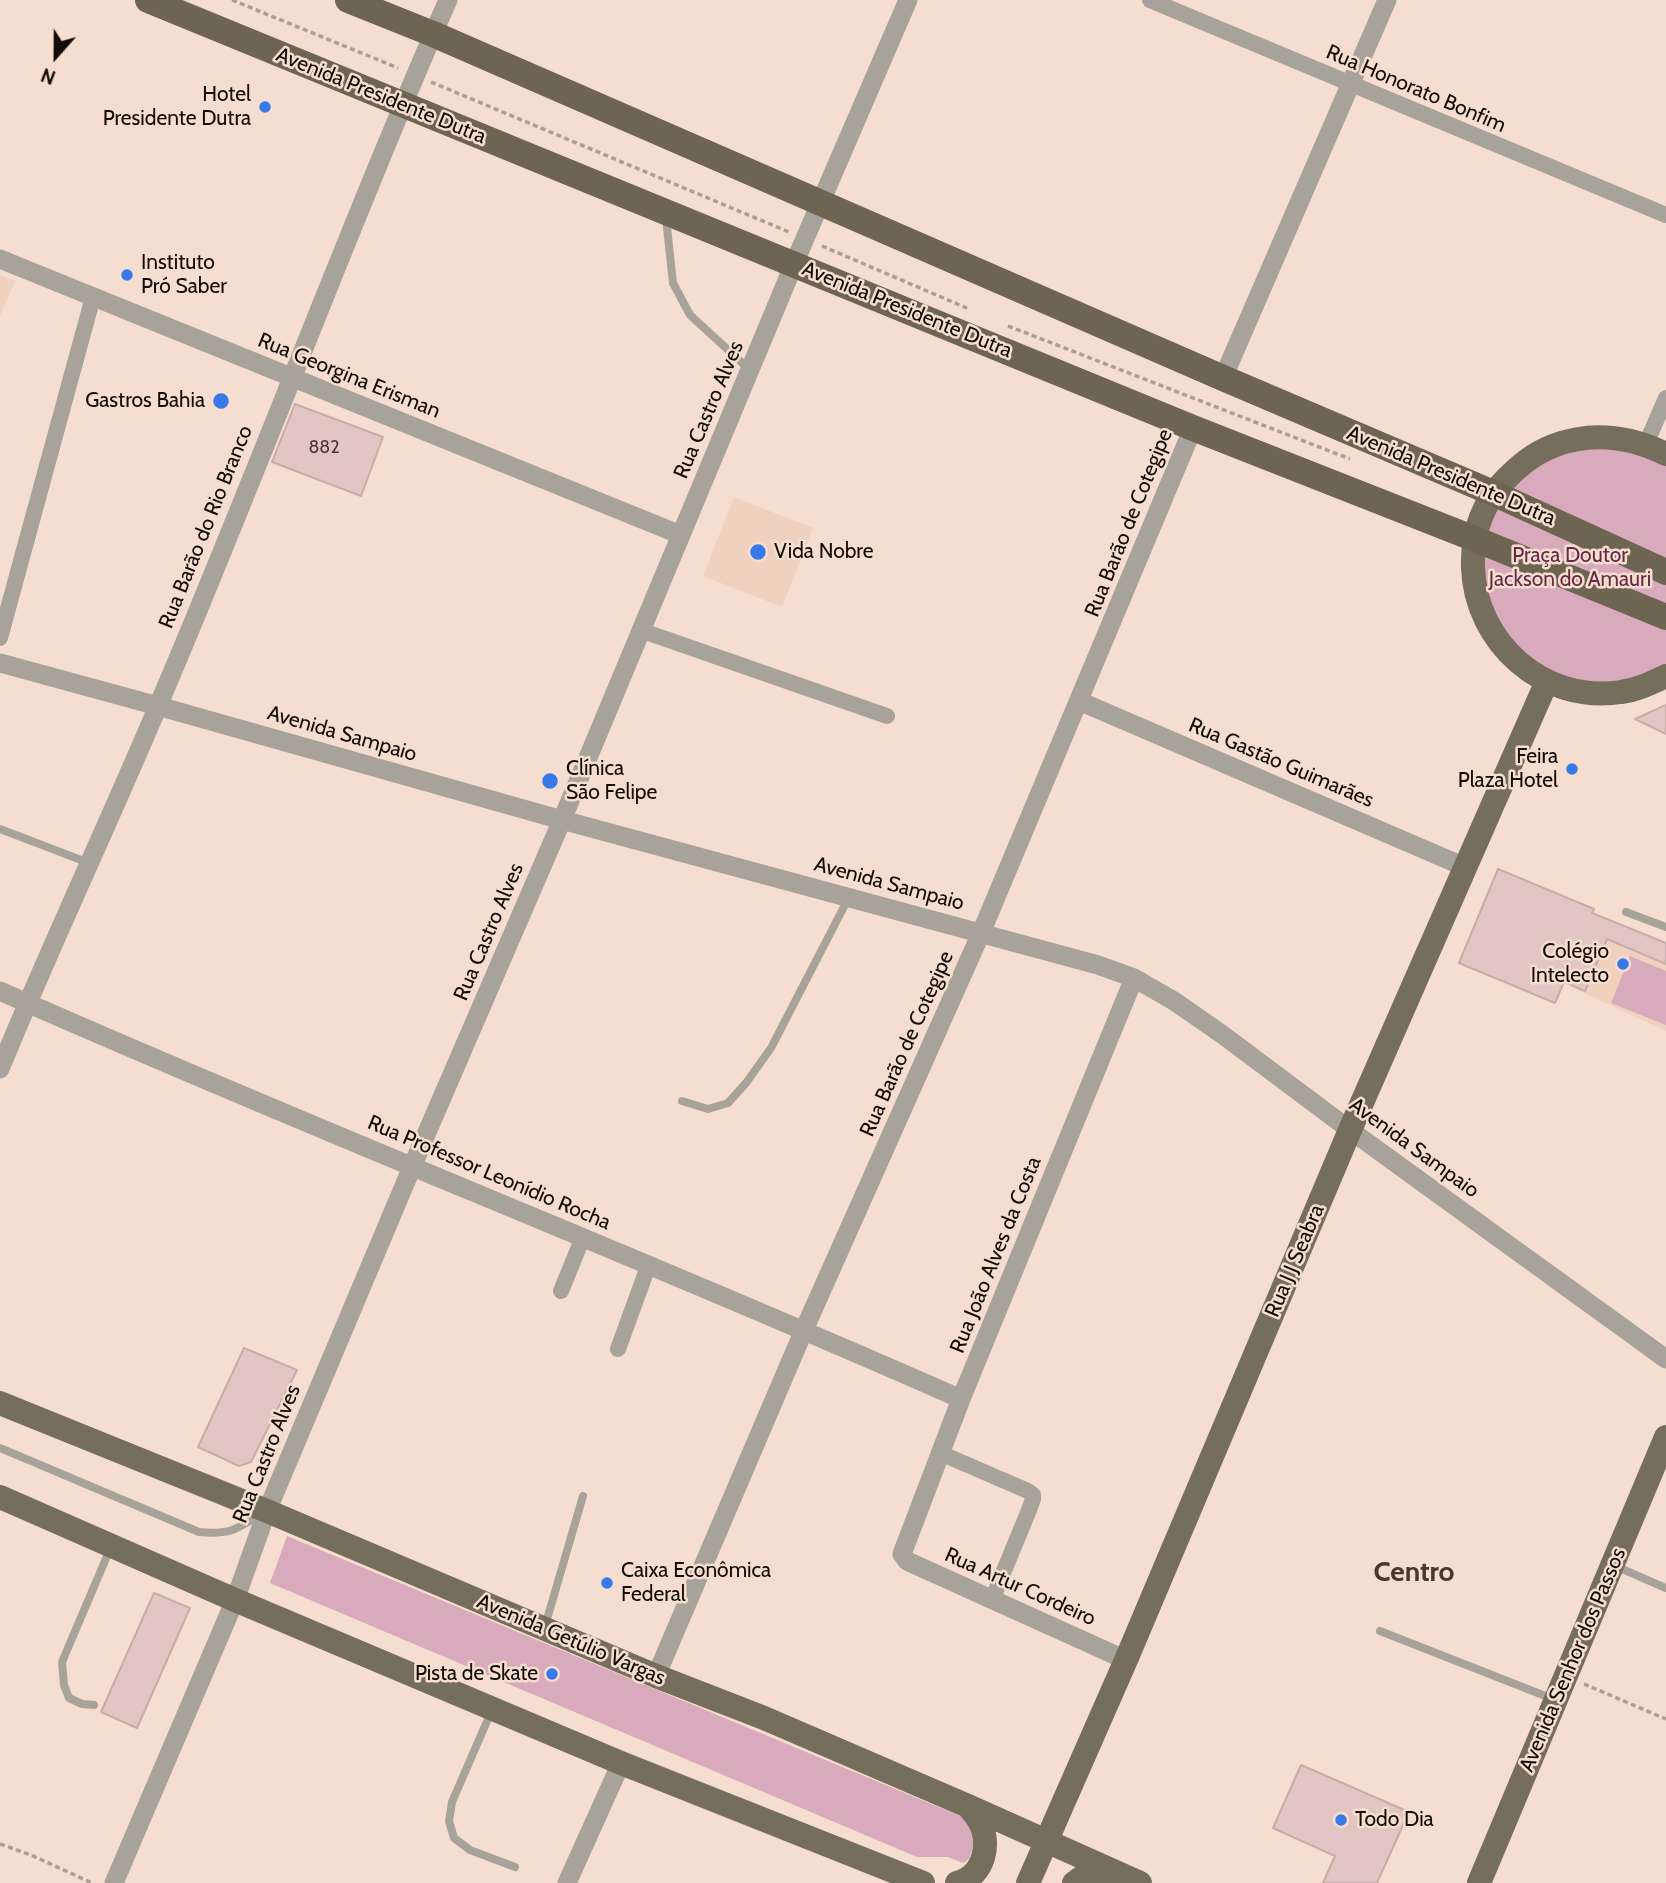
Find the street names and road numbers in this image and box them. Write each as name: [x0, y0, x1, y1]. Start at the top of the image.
street label: Rua Honorato Bonfim: [1322, 40, 1510, 138]
street label: Avenida Presidente Dutra: [272, 42, 490, 150]
street label: Avenida Presidente Dutra: [798, 256, 1016, 364]
street label: Rua Georgina Erisman: [254, 328, 444, 424]
street label: Rua Castro Alves: [669, 337, 749, 483]
street label: Avenida Presidente Dutra: [1343, 421, 1559, 531]
street label: Rua Barão do Rio Branco: [154, 422, 258, 632]
street label: Rua Barão de Cotegipe: [1080, 425, 1178, 621]
street label: Avenida Sampaio: [264, 701, 420, 767]
street label: Rua Gastão Guimarães: [1185, 713, 1377, 813]
street label: Avenida Sampaio: [811, 852, 967, 916]
street label: Rua Castro Alves: [449, 859, 529, 1005]
street label: Rua Barão de Cotegipe: [855, 947, 959, 1141]
street label: Avenida Sampaio: [1344, 1092, 1484, 1204]
street label: Rua Professor Leonídio Rocha: [364, 1110, 614, 1236]
street label: Rua João Alves da Costa: [945, 1153, 1047, 1357]
street label: Rua J J Seabra: [1260, 1201, 1330, 1321]
street label: Rua Castro Alves: [228, 1381, 306, 1527]
street label: Rua Artur Cordeiro: [941, 1542, 1099, 1632]
street label: Avenida Senhor dos Passos: [1514, 1544, 1632, 1776]
street label: Avenida Getúlio Vargas: [473, 1589, 669, 1691]

